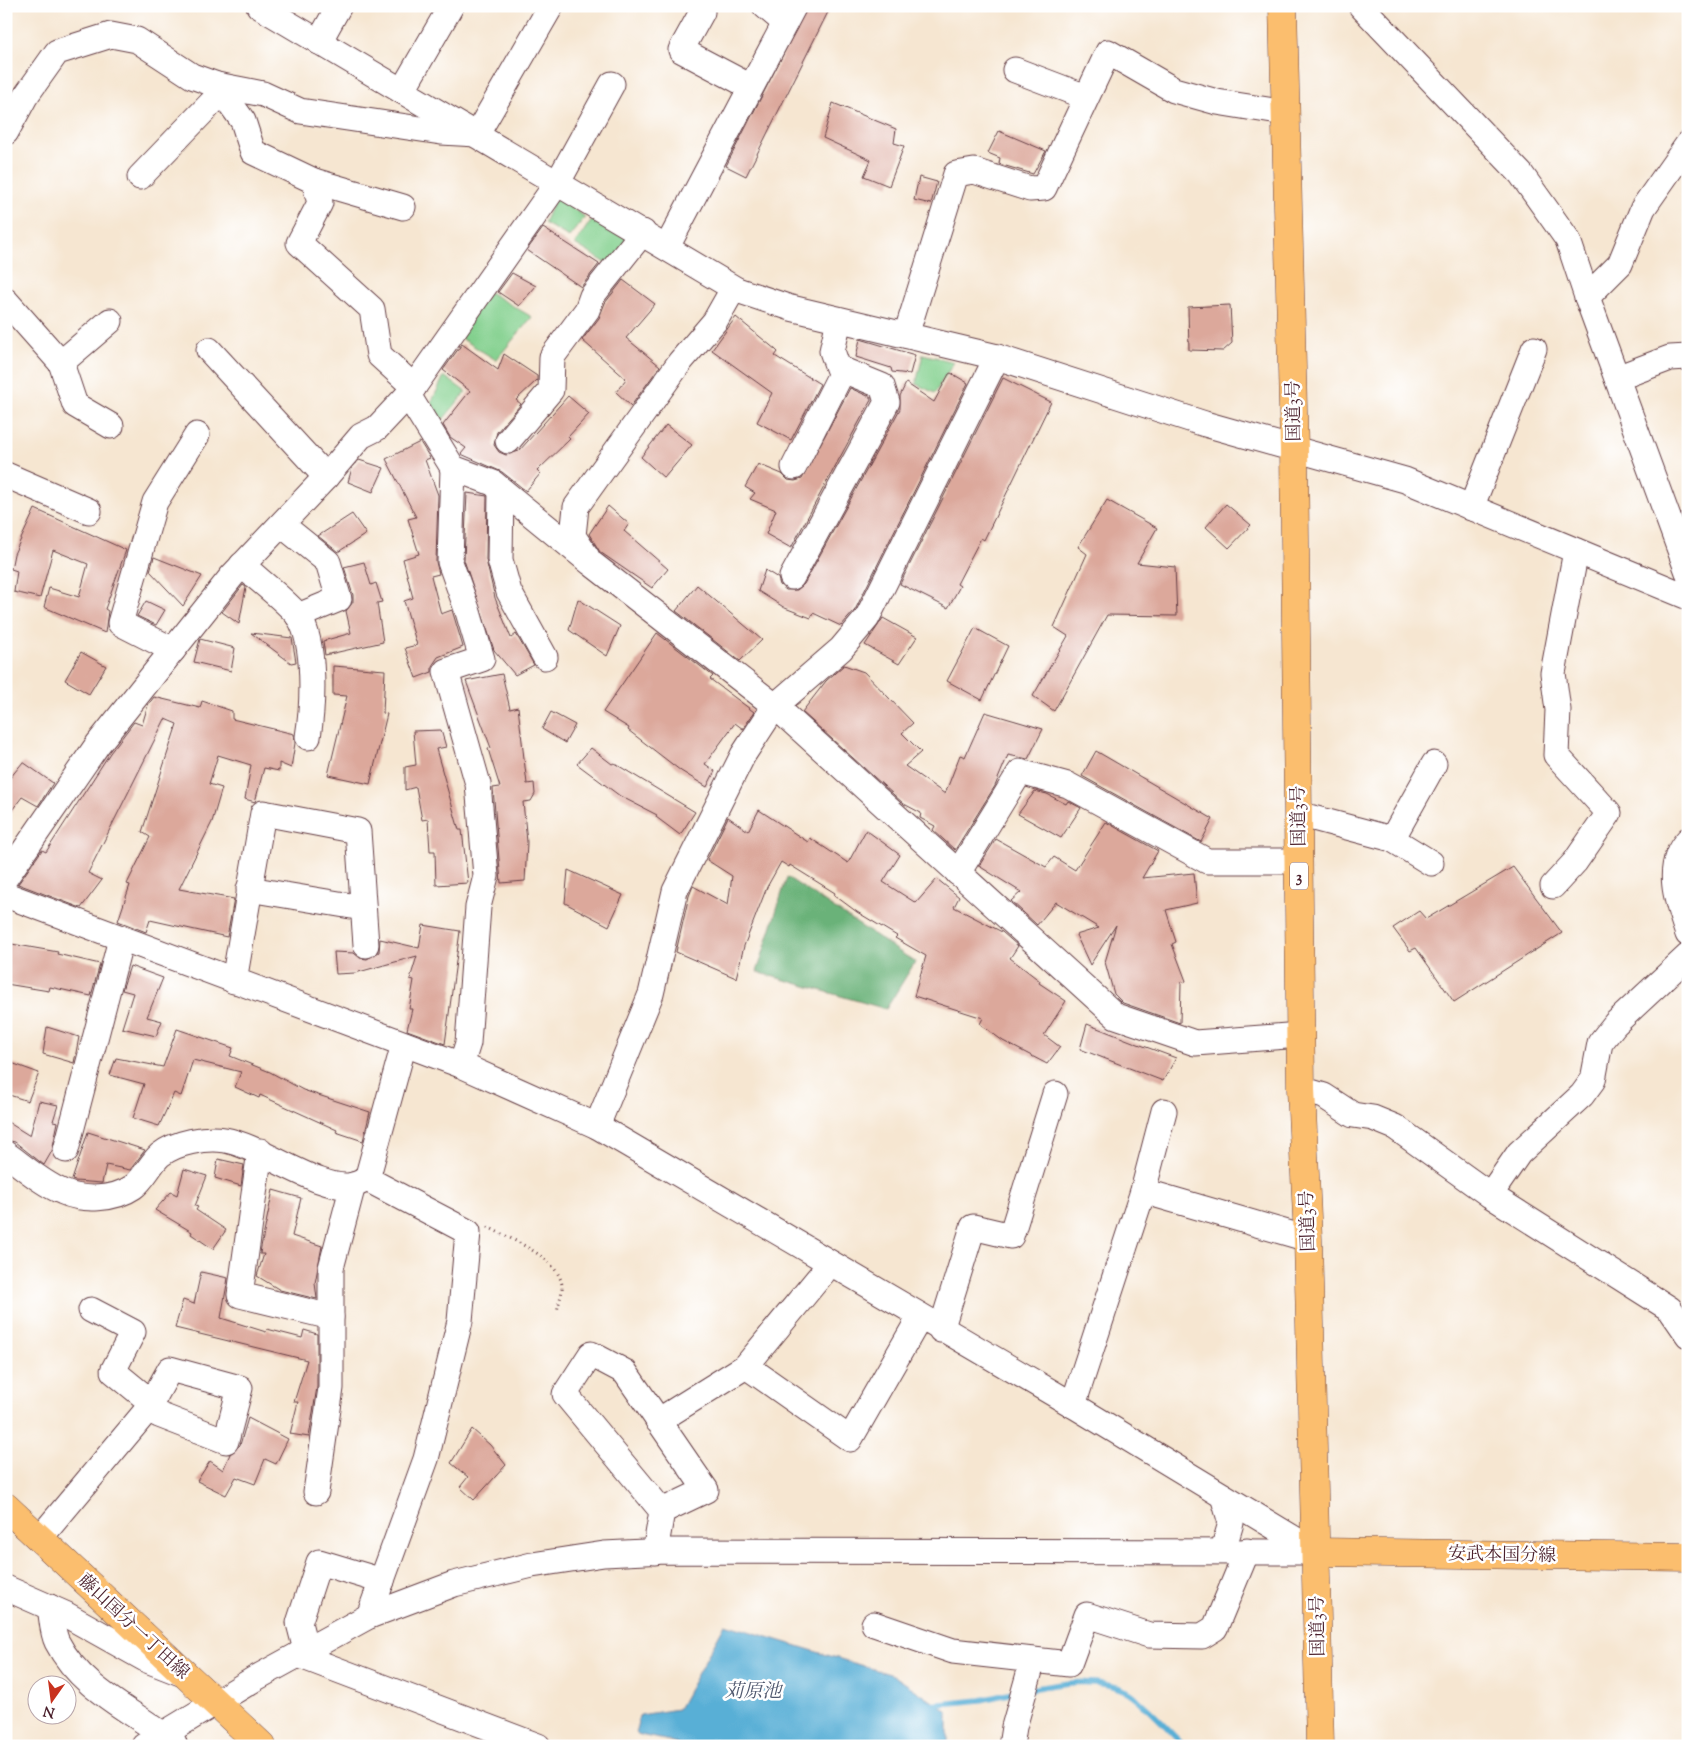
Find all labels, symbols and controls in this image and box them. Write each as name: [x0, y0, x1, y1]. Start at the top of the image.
street label: 国道3号: [1281, 380, 1309, 442]
street label: 国道3号: [1286, 785, 1314, 847]
road number: 3: [1290, 862, 1308, 889]
street label: 国道3号: [1295, 1190, 1323, 1252]
street label: 安武本国分線: [1448, 1542, 1556, 1570]
street label: 藤山国分一丁田線: [71, 1569, 194, 1686]
street label: 国道3号: [1305, 1595, 1333, 1657]
north arrow: [28, 1674, 78, 1724]
water label: 苅原池: [724, 1679, 783, 1706]
text: N: [41, 1700, 57, 1722]

